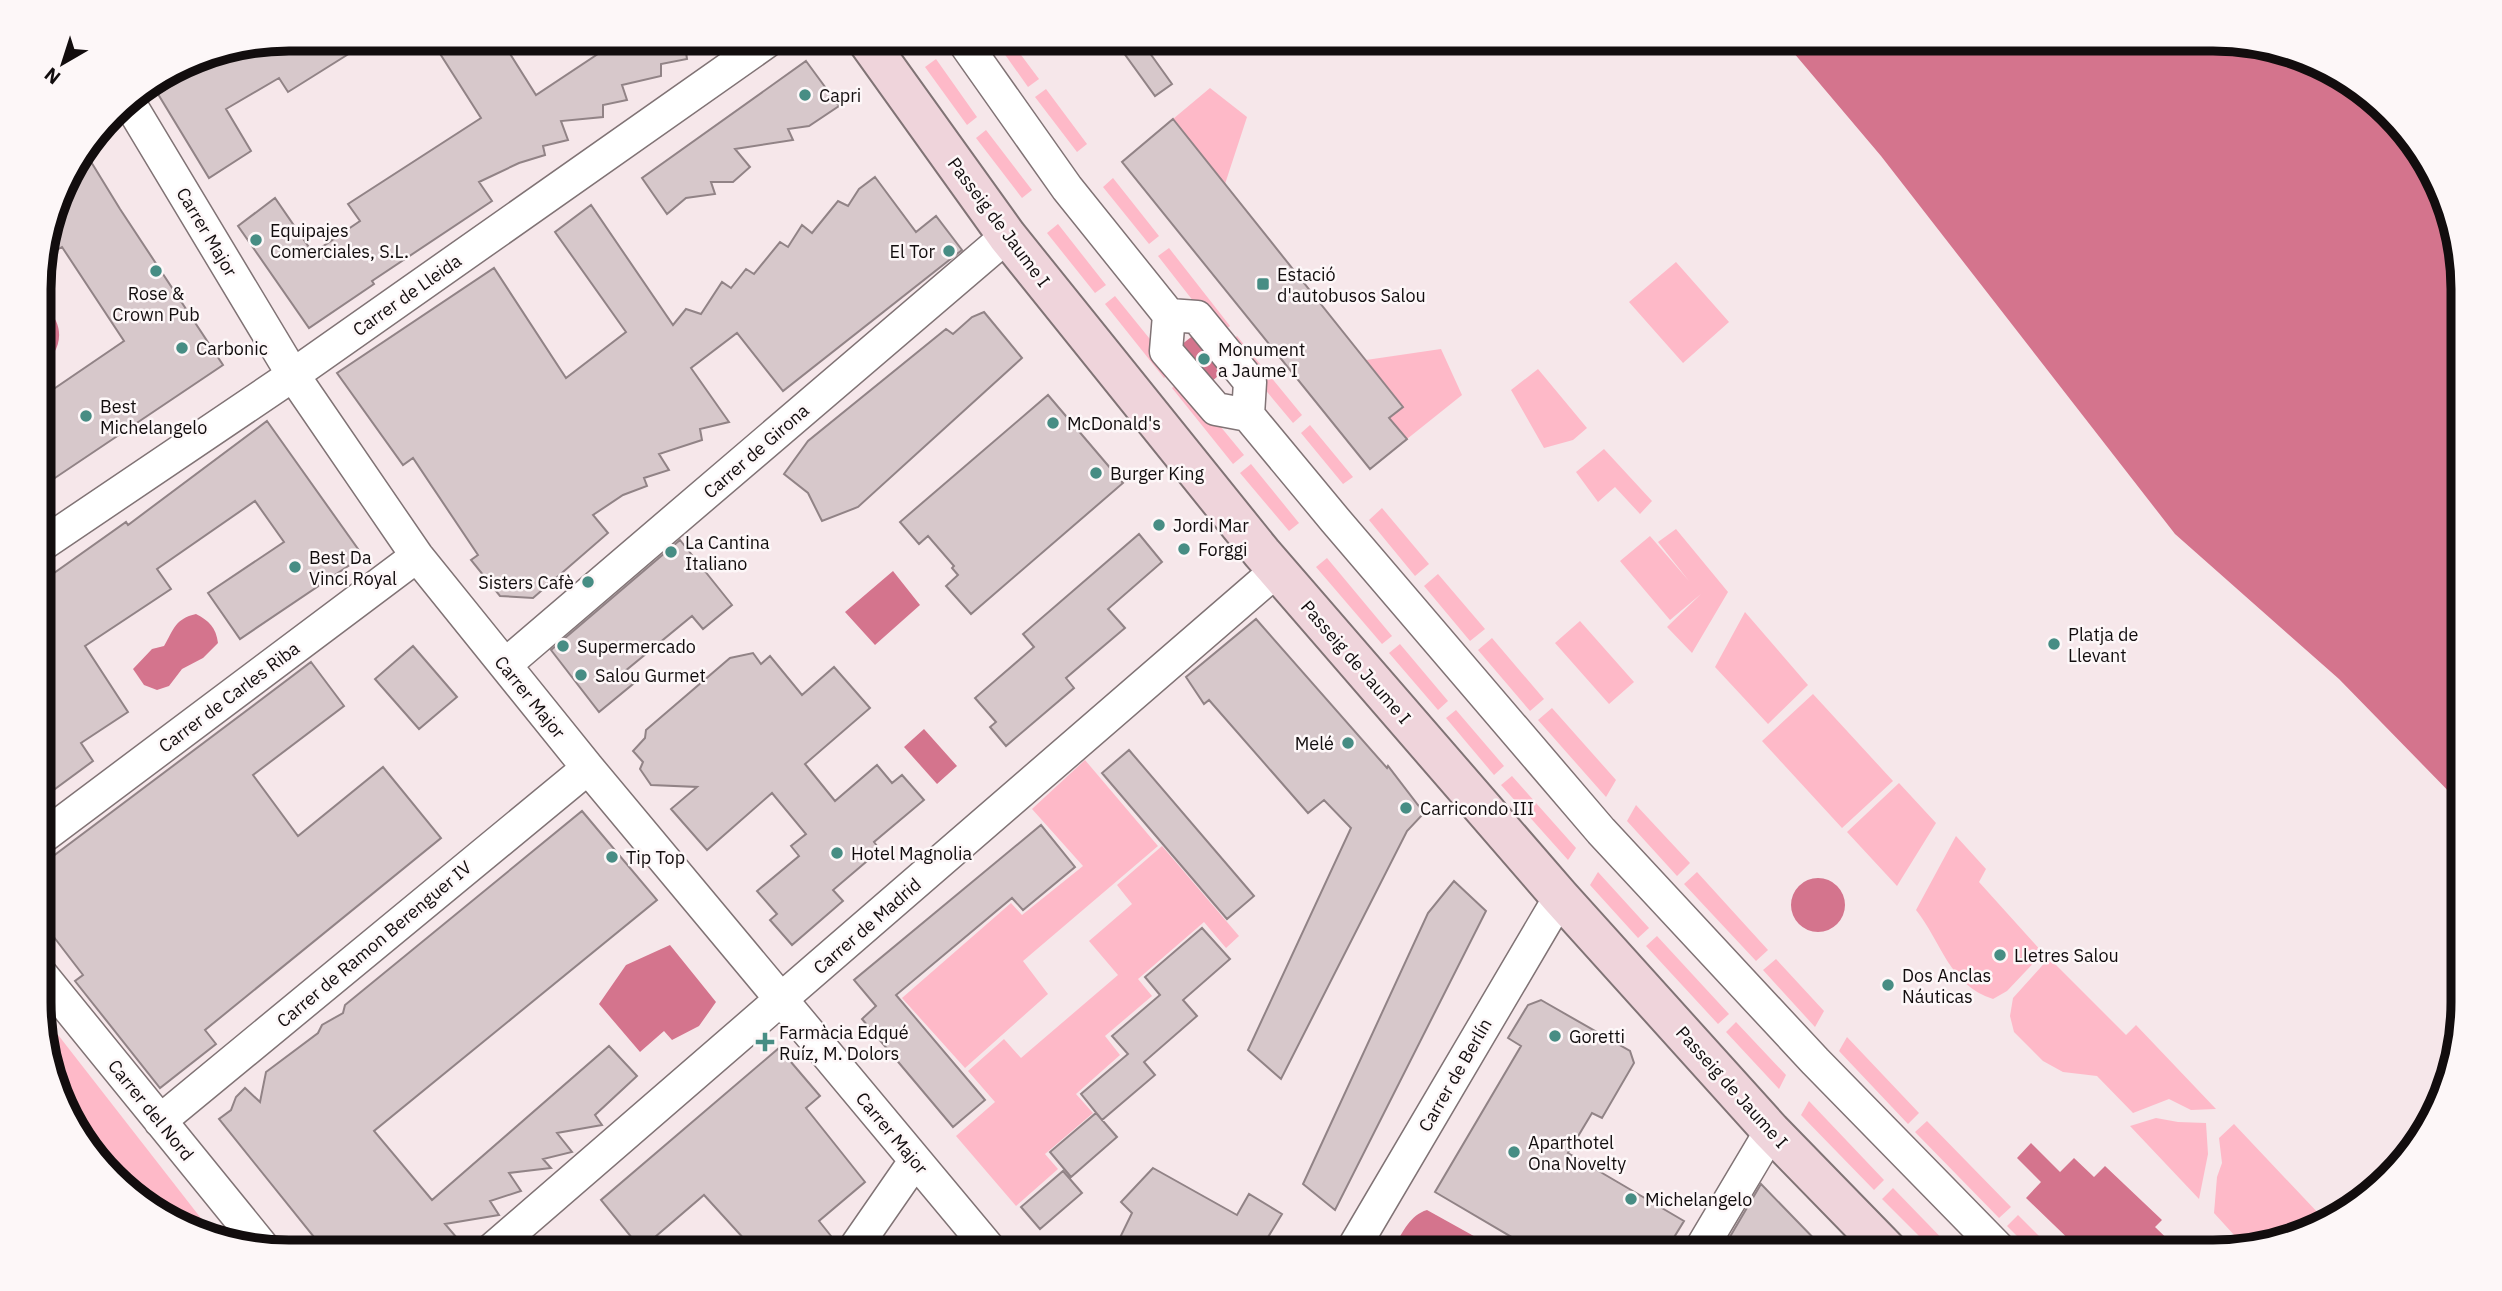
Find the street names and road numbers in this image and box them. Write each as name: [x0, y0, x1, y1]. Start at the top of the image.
street label: Passeig de Jaume I: [943, 153, 1055, 291]
street label: Carrer Major: [171, 183, 243, 281]
street label: Carrer de Lleida: [348, 249, 466, 341]
street label: Carrer de Girona: [698, 399, 814, 503]
street label: Passeig de Jaume I: [1296, 595, 1416, 729]
street label: Carrer de Carles Riba: [154, 636, 304, 757]
street label: Carrer Major: [490, 651, 571, 743]
street label: Carrer de Ramon Berenguer IV: [272, 856, 476, 1032]
street label: Carrer de Madrid: [808, 873, 926, 979]
street label: Carrer de Berlín: [1413, 1014, 1497, 1136]
street label: Passeig de Jaume I: [1671, 1021, 1793, 1153]
street label: Carrer del Nord: [103, 1055, 199, 1165]
street label: Carrer Major: [851, 1087, 933, 1179]

